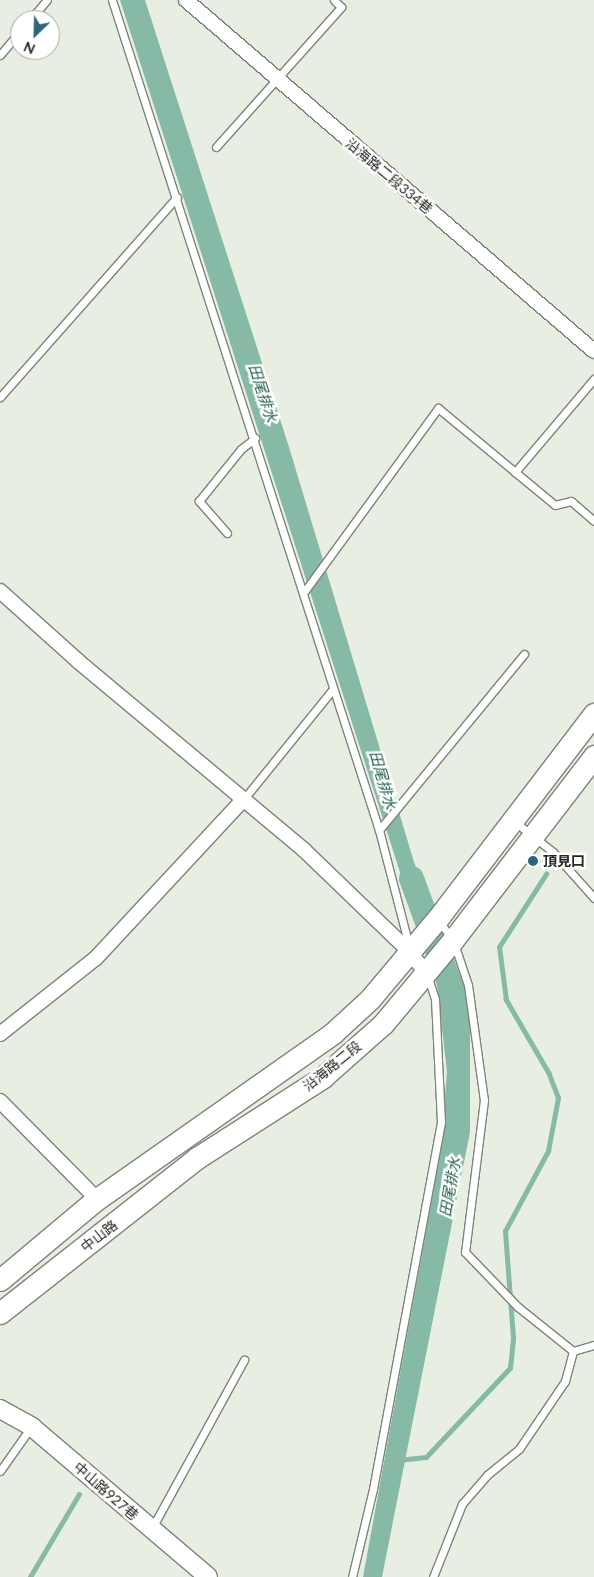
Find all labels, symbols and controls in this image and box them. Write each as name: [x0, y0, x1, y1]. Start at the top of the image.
north arrow: [10, 10, 60, 60]
text: N: [21, 38, 37, 58]
street label: 沿海路二段334巷: [342, 135, 436, 217]
water label: 田尾排水: [245, 362, 281, 424]
water label: 田尾排水: [366, 749, 400, 811]
place label: 頂見口: [543, 853, 585, 869]
marker: 頂見口: [527, 855, 539, 867]
street label: 沿海路二段: [300, 1037, 364, 1095]
water label: 田尾排水: [436, 1156, 464, 1218]
street label: 中山路: [77, 1216, 121, 1256]
street label: 中山路927巷: [70, 1458, 142, 1524]

